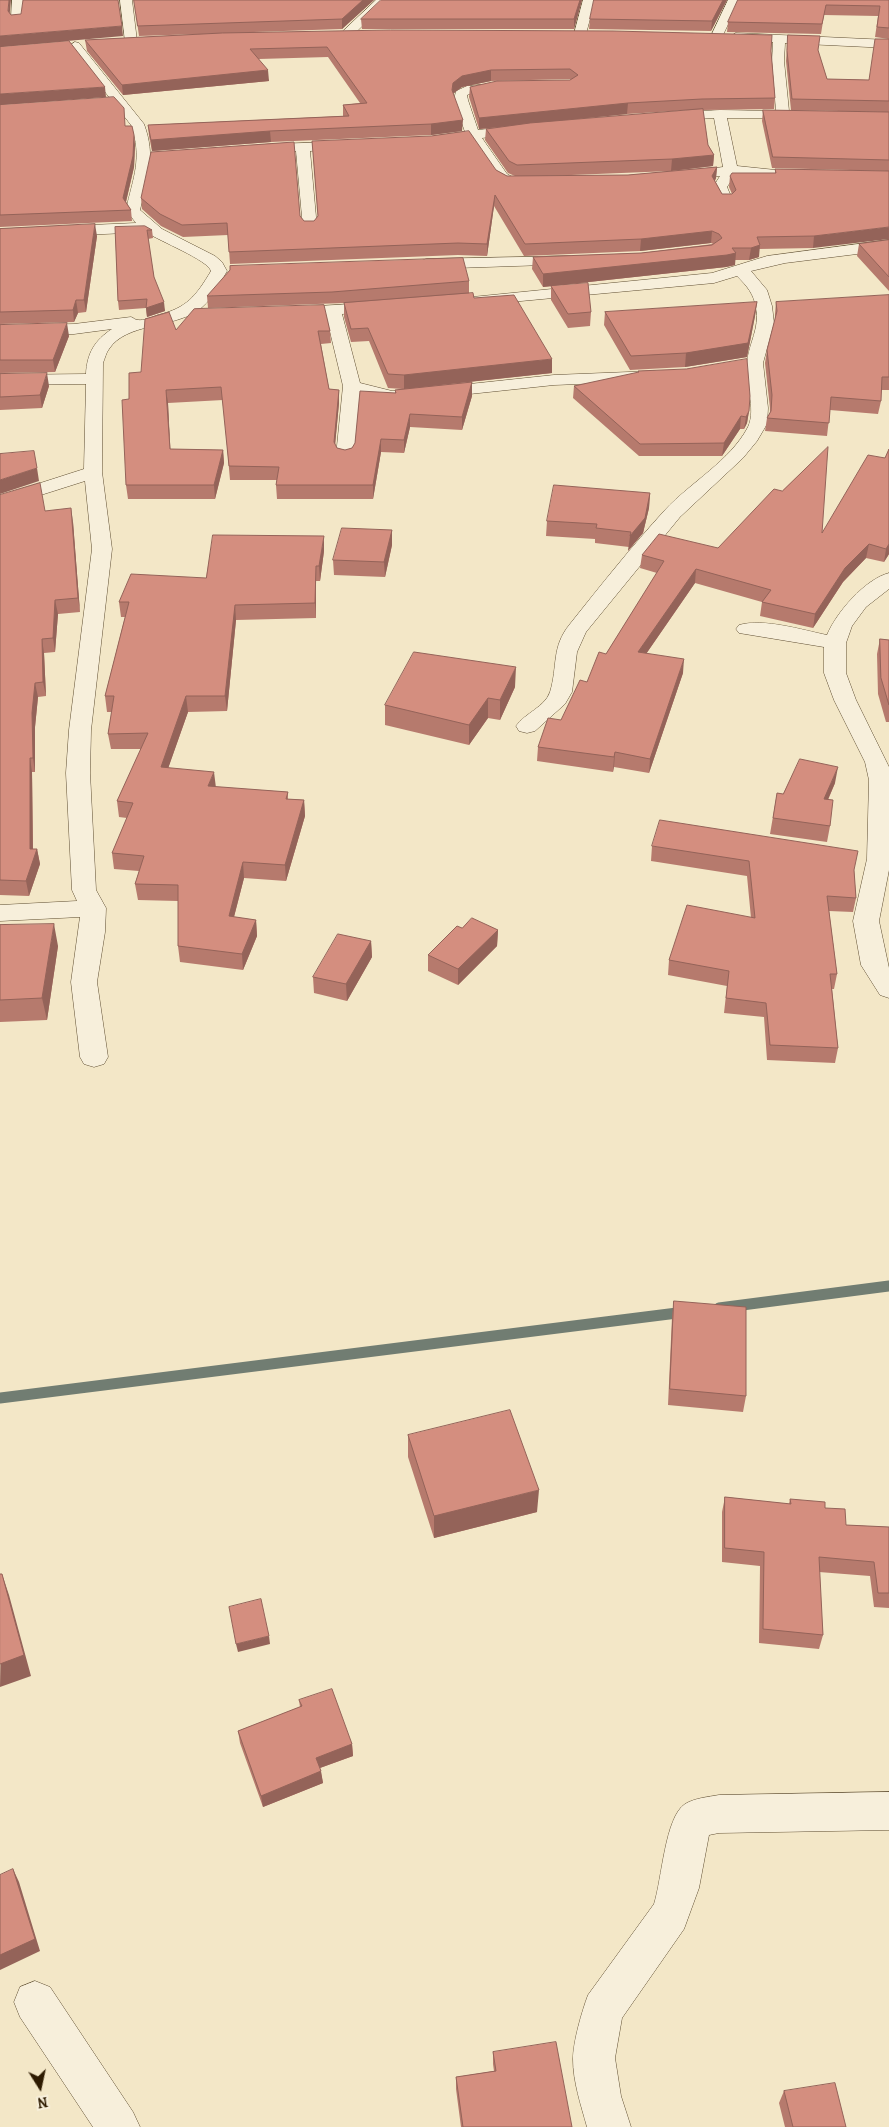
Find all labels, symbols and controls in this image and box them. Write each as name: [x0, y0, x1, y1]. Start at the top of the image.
north arrow: [15, 2062, 65, 2112]
text: N: [36, 2092, 49, 2113]

